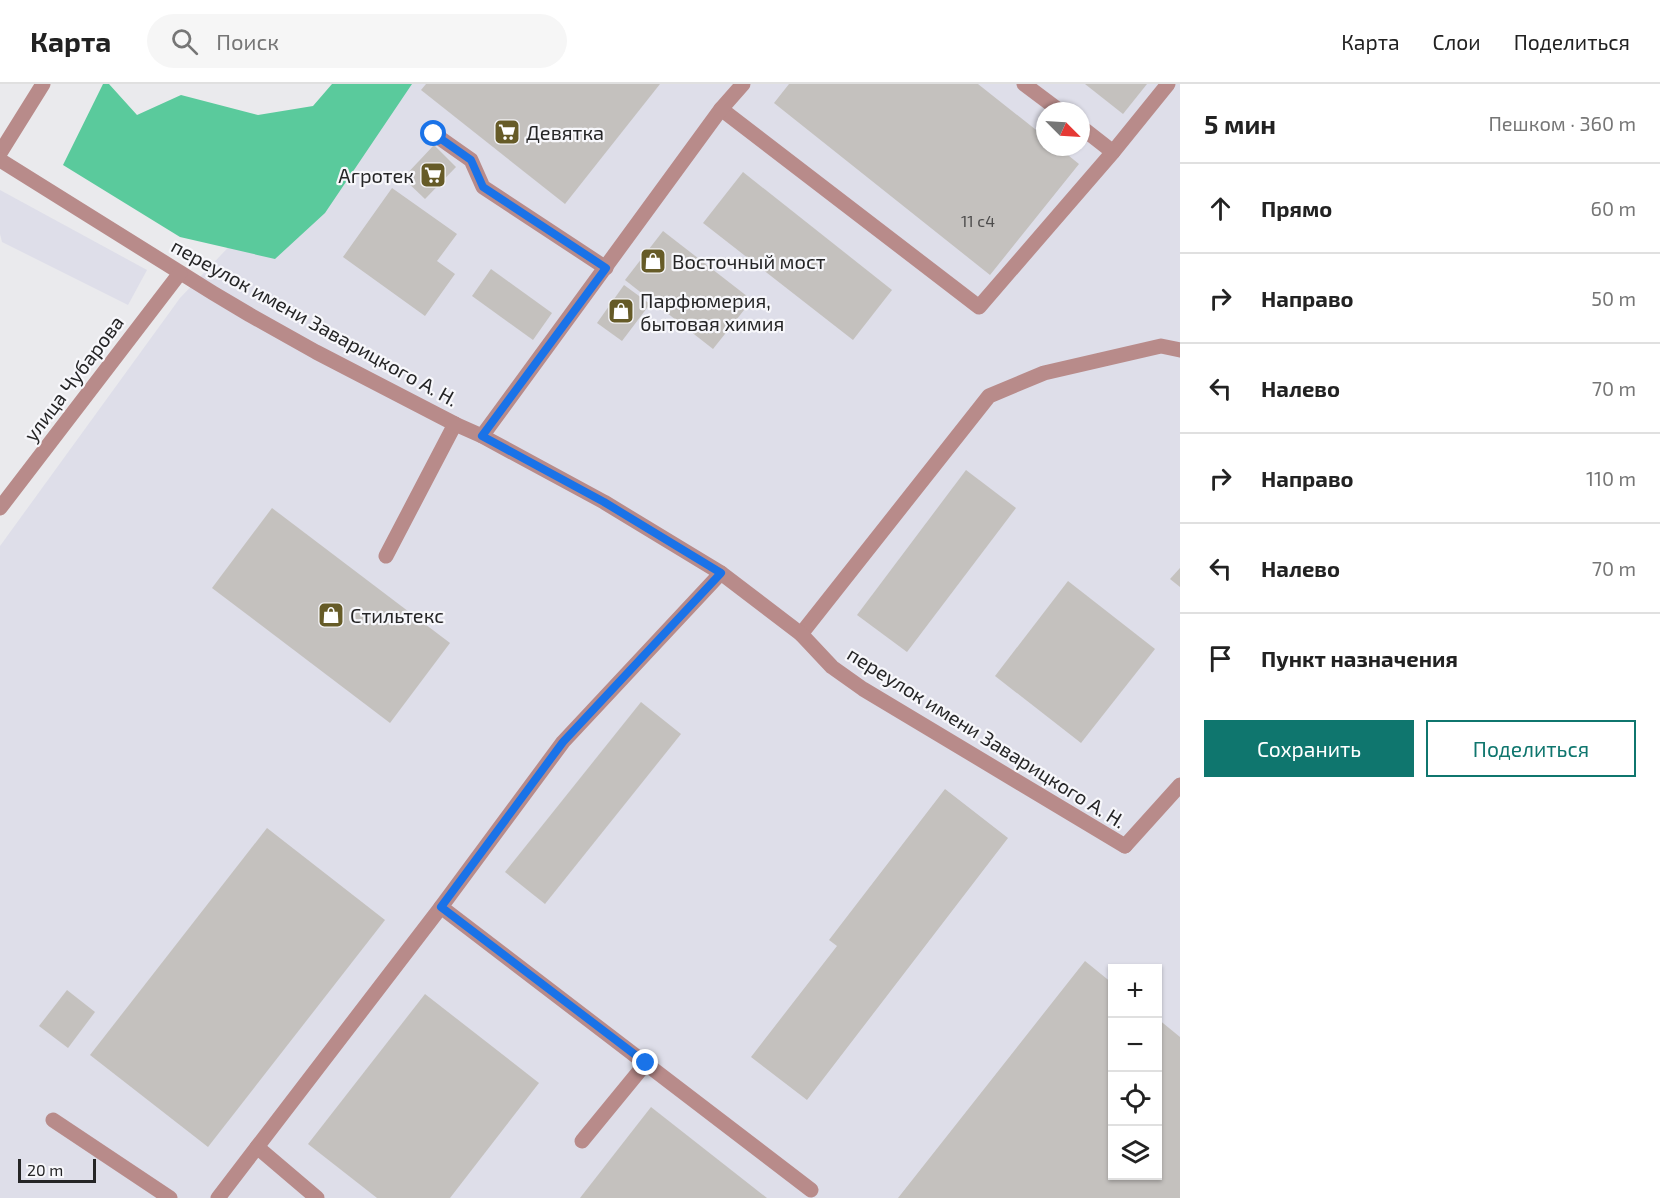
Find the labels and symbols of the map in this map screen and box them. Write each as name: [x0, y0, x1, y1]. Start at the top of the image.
north arrow: [1036, 102, 1090, 156]
supermarket icon: Девятка: [492, 117, 522, 147]
route start: [420, 120, 446, 146]
place label: Девятка: [526, 120, 604, 144]
supermarket icon: Агротек: [418, 160, 448, 190]
place label: Агротек: [338, 163, 414, 187]
house number: 11 с4: [961, 211, 995, 230]
street label: переулок имени Заварицкого А. Н.: [167, 233, 462, 412]
shop icon: Восточный мост: [638, 246, 668, 276]
place label: Восточный мост: [672, 249, 826, 273]
place label: Парфюмерия, бытовая химия: [640, 288, 784, 335]
shop icon: Парфюмерия, бытовая химия: [606, 296, 636, 326]
street label: улица Чубарова: [18, 310, 129, 446]
shop icon: Стильтекс: [316, 600, 346, 630]
place label: Стильтекс: [350, 603, 444, 627]
street label: переулок имени Заварицкого А. Н.: [843, 641, 1131, 834]
route end: [632, 1049, 658, 1075]
scale bar: [18, 1156, 96, 1184]

